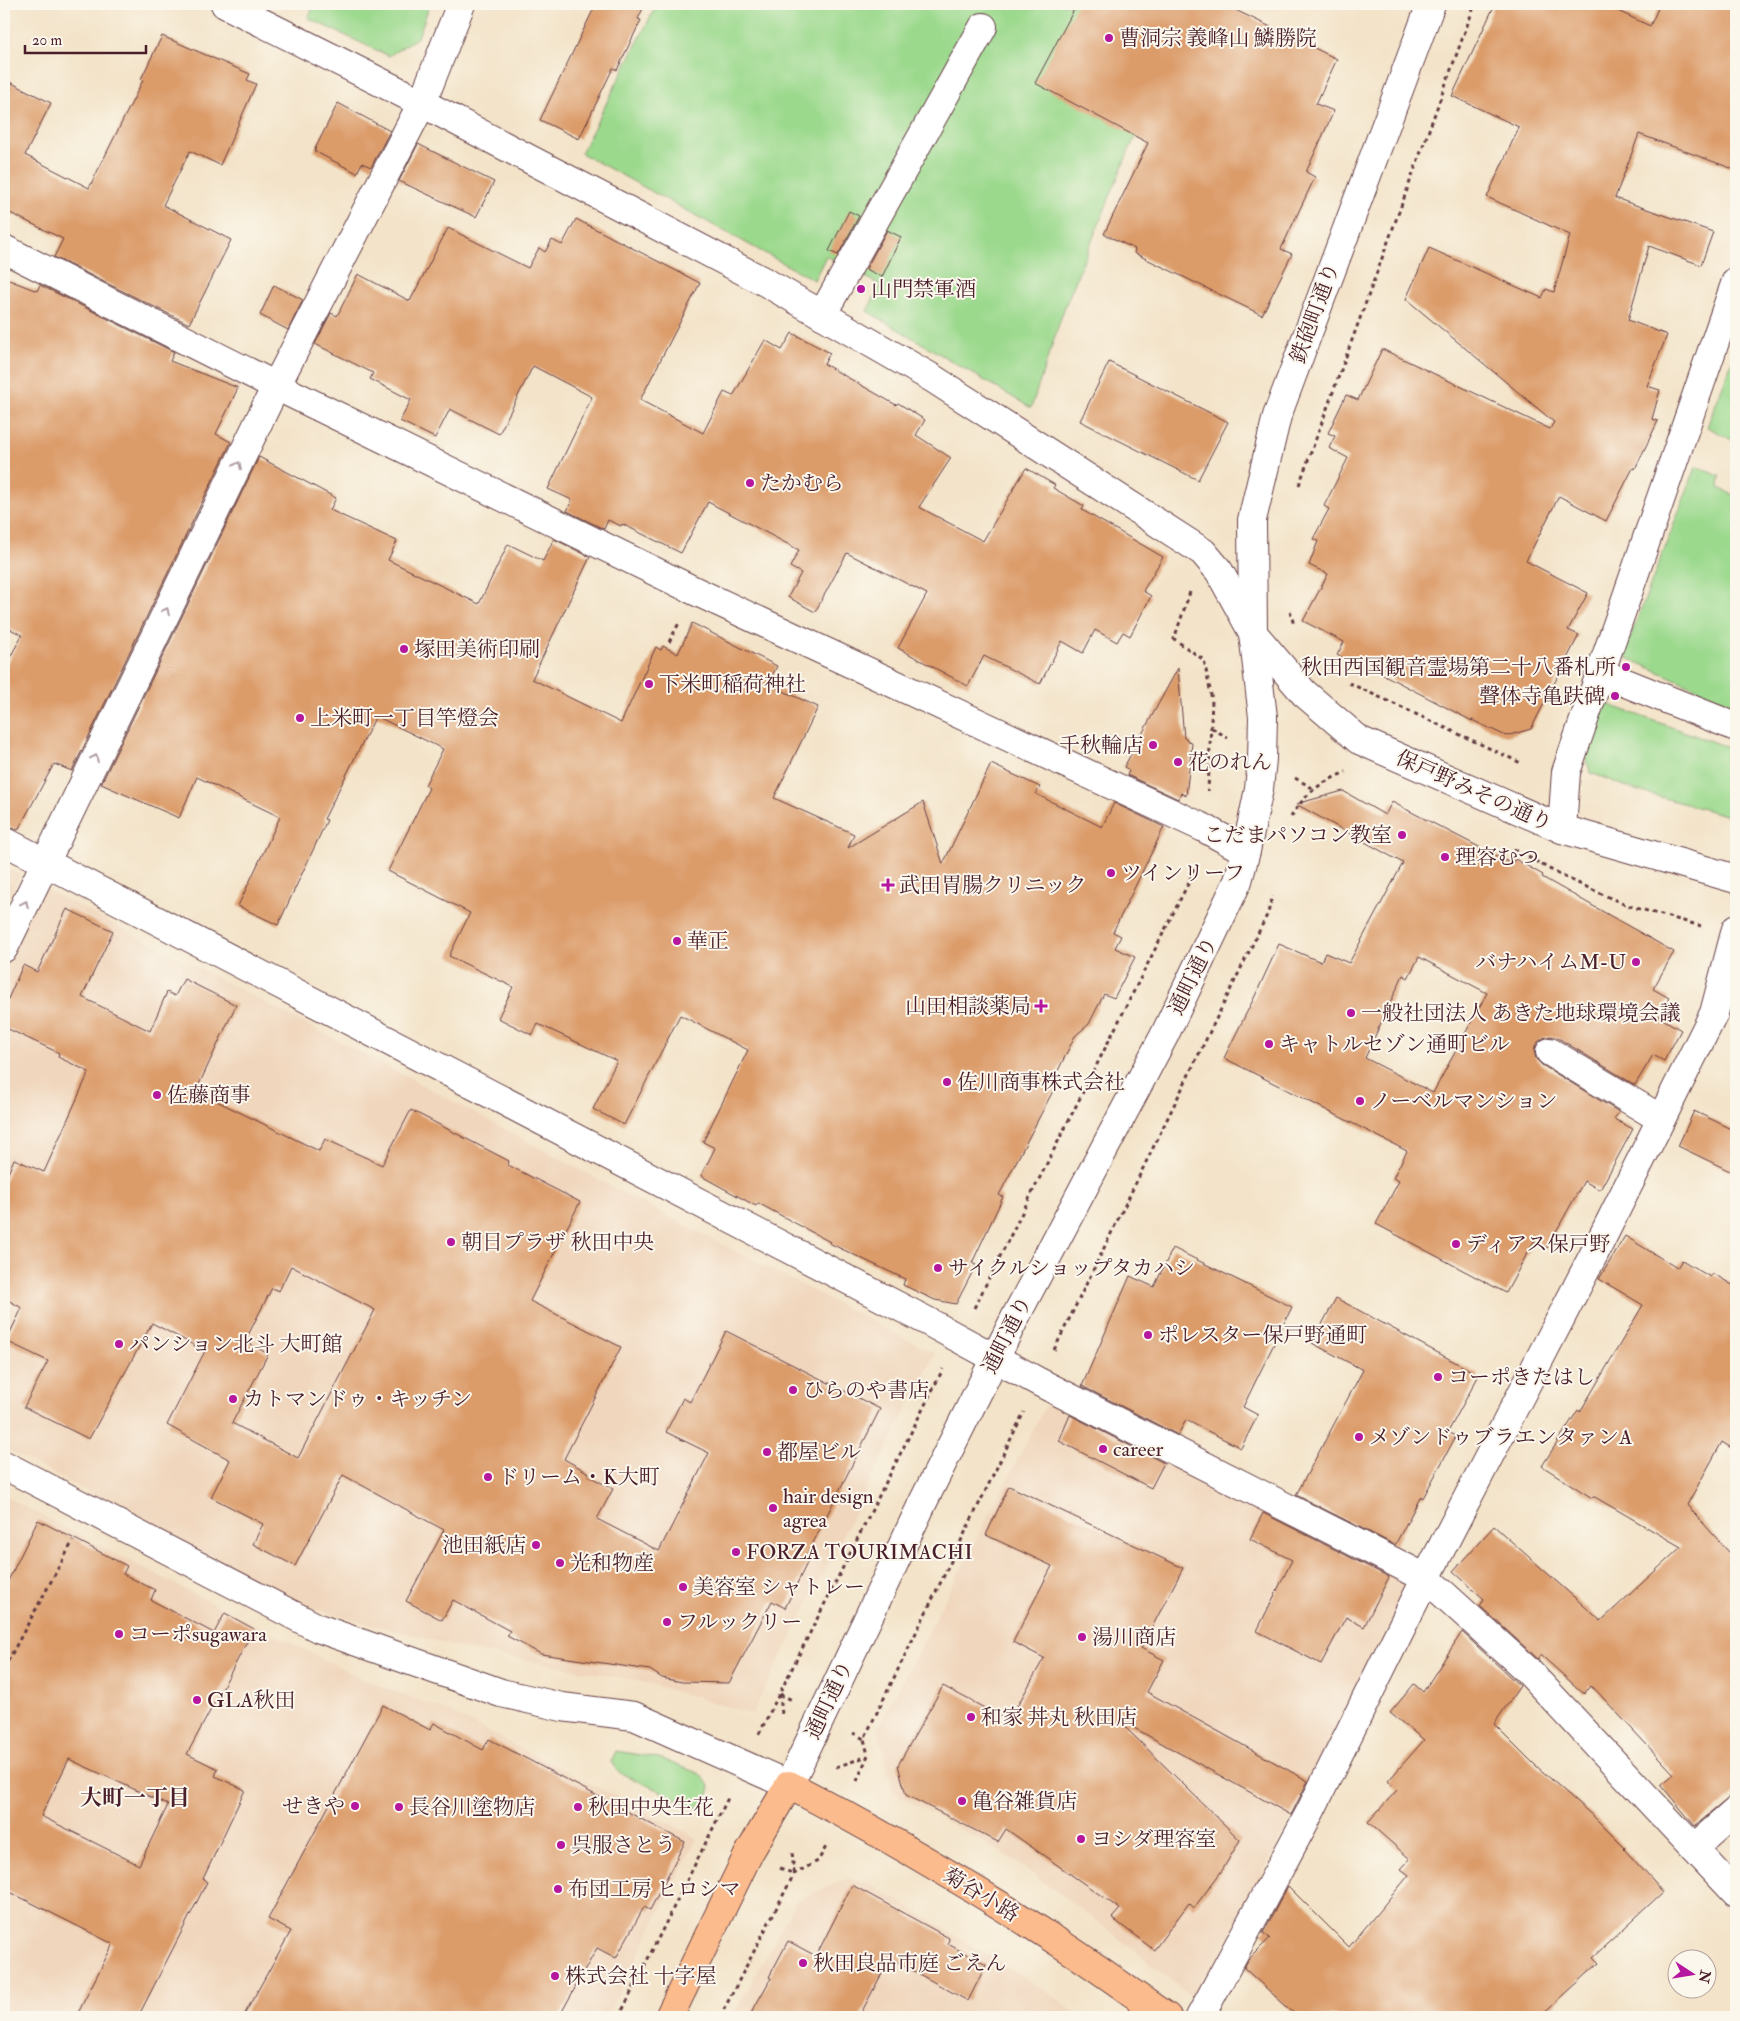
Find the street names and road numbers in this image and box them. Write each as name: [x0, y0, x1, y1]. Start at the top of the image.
street label: 鉄砲町通り: [1284, 259, 1346, 367]
street label: 保戸野みその通り: [1392, 745, 1556, 837]
street label: 通町通り: [1162, 932, 1224, 1020]
street label: 通町通り: [976, 1291, 1038, 1379]
street label: 通町通り: [799, 1656, 859, 1744]
street label: 菊谷小路: [938, 1862, 1024, 1928]

